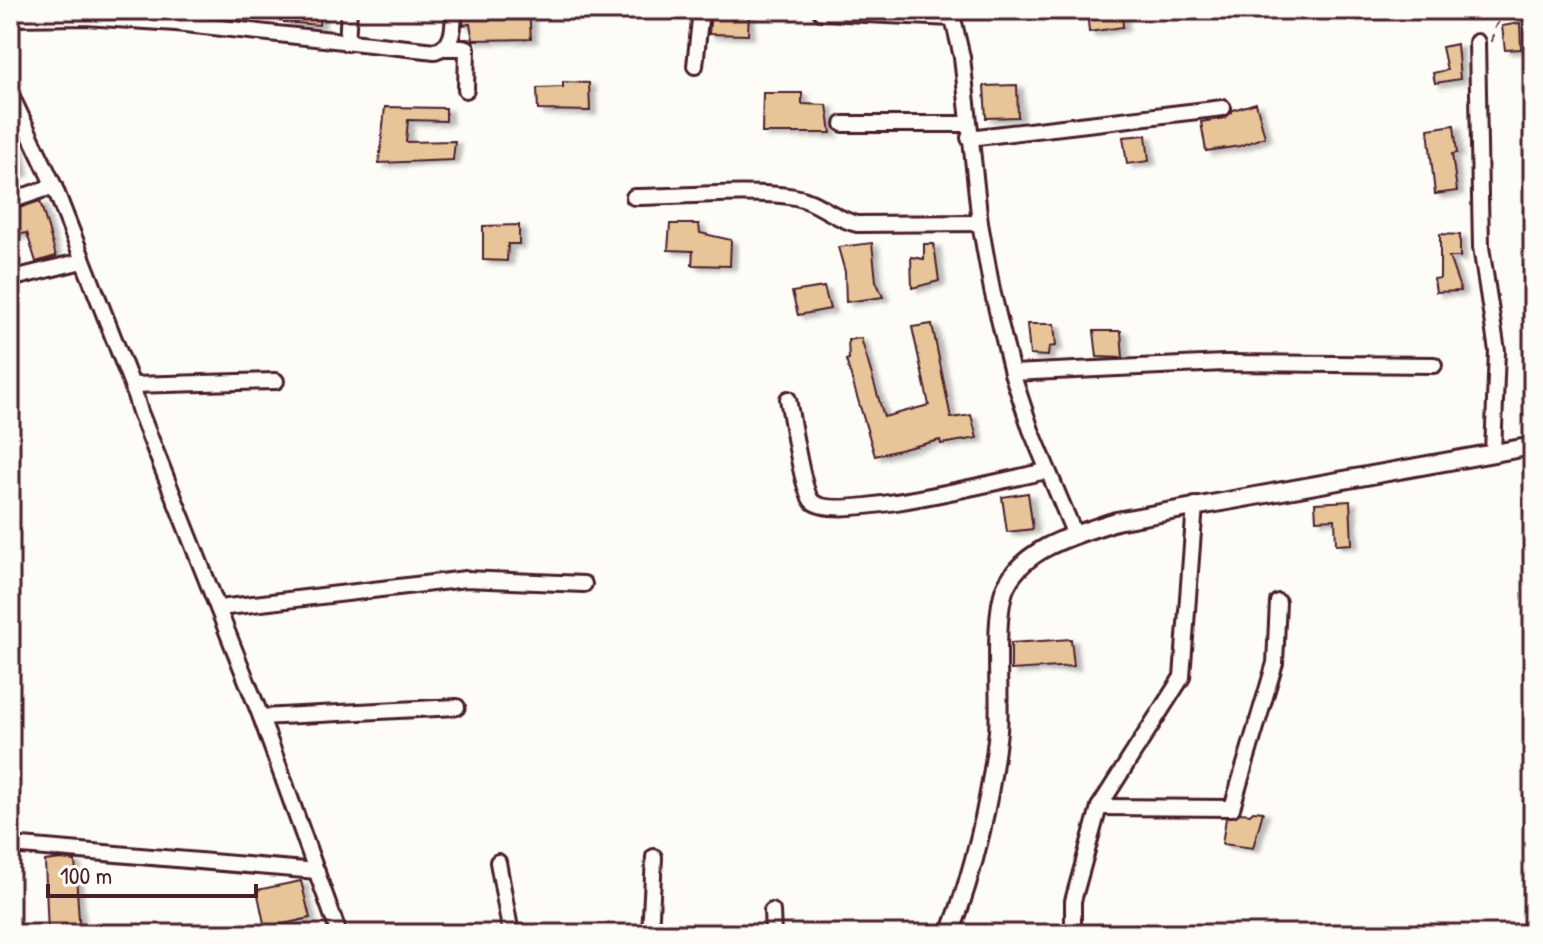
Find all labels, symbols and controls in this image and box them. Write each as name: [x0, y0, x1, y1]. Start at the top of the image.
scale bar: [48, 848, 256, 898]
text: 100 m: [60, 859, 112, 891]

